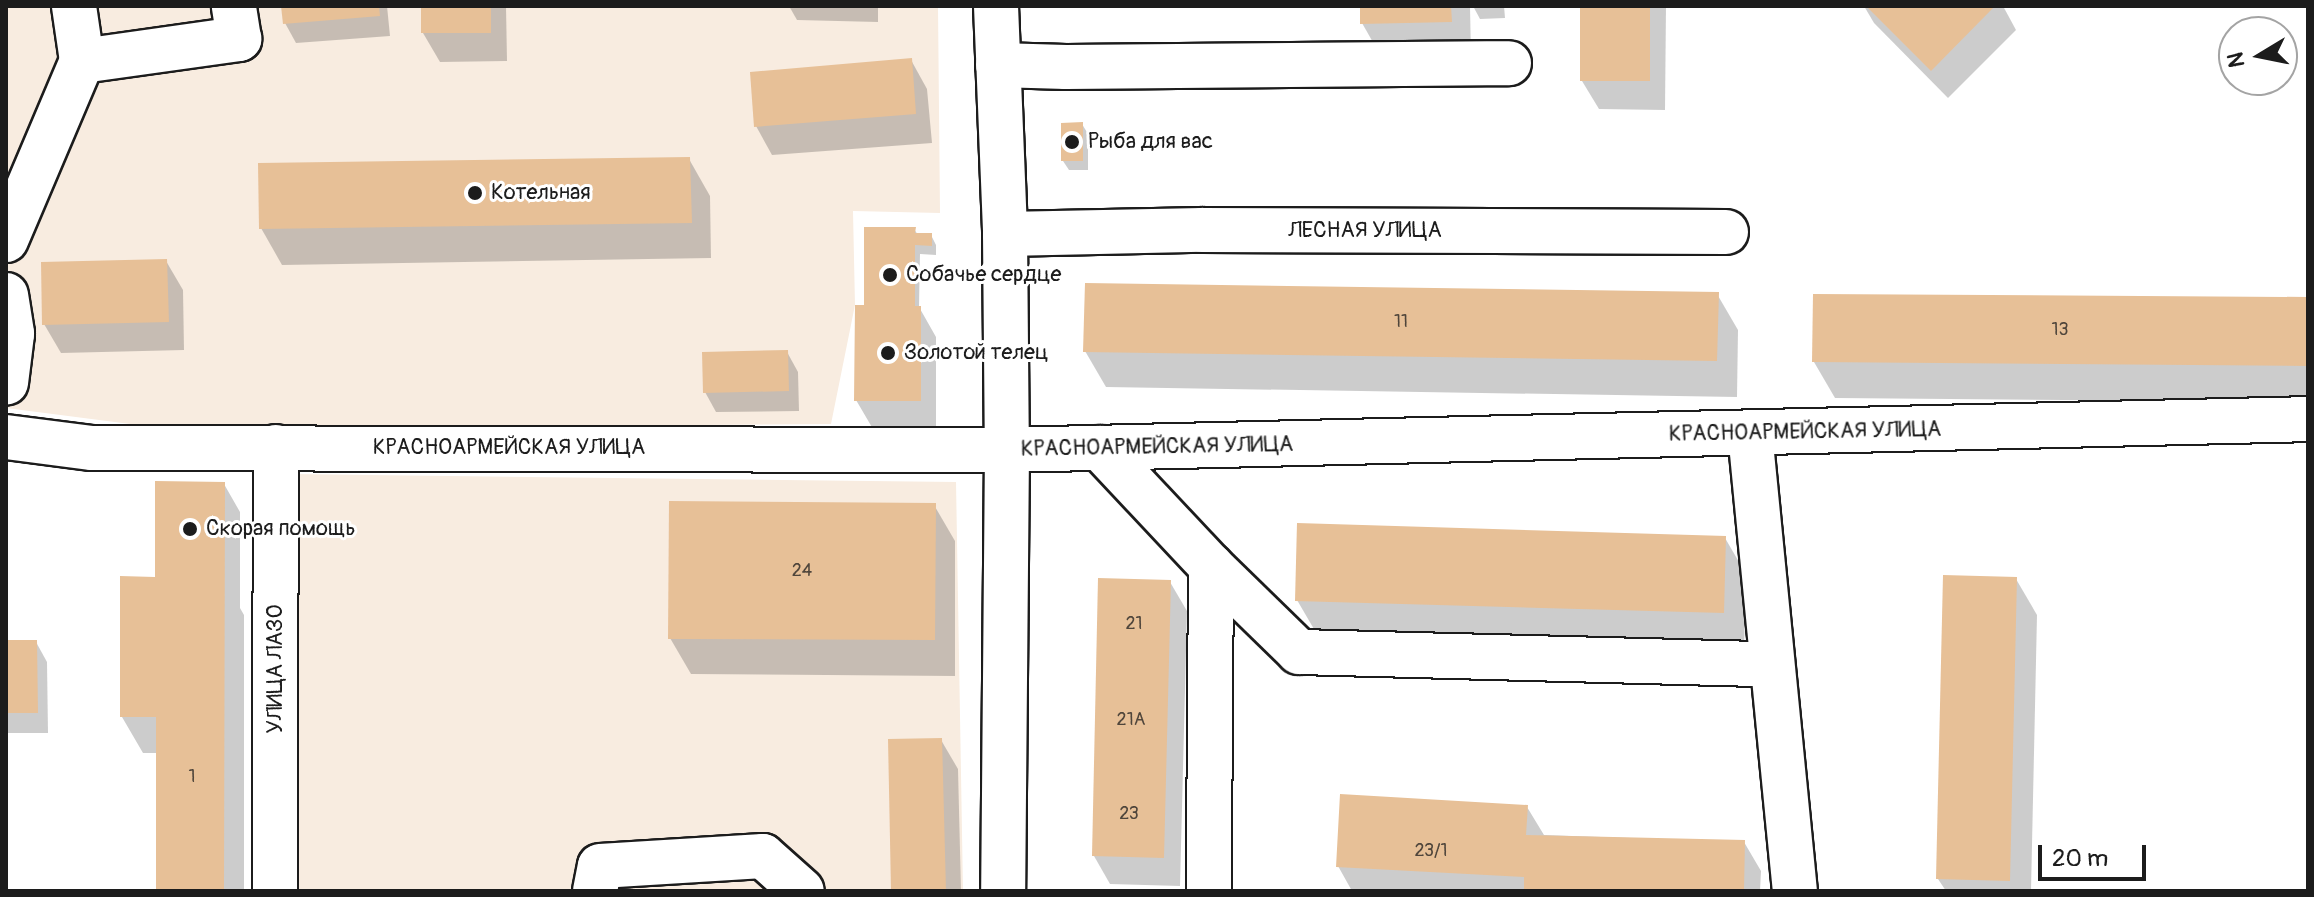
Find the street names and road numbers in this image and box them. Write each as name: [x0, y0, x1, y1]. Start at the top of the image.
street label: ЛЕСНАЯ УЛИЦА: [1288, 218, 1442, 244]
street label: КРАСНОАРМЕЙСКАЯ УЛИЦА: [1669, 416, 1941, 448]
street label: КРАСНОАРМЕЙСКАЯ УЛИЦА: [1021, 431, 1293, 463]
street label: КРАСНОАРМЕЙСКАЯ УЛИЦА: [373, 435, 645, 461]
street label: УЛИЦА ЛАЗО: [263, 605, 289, 733]

